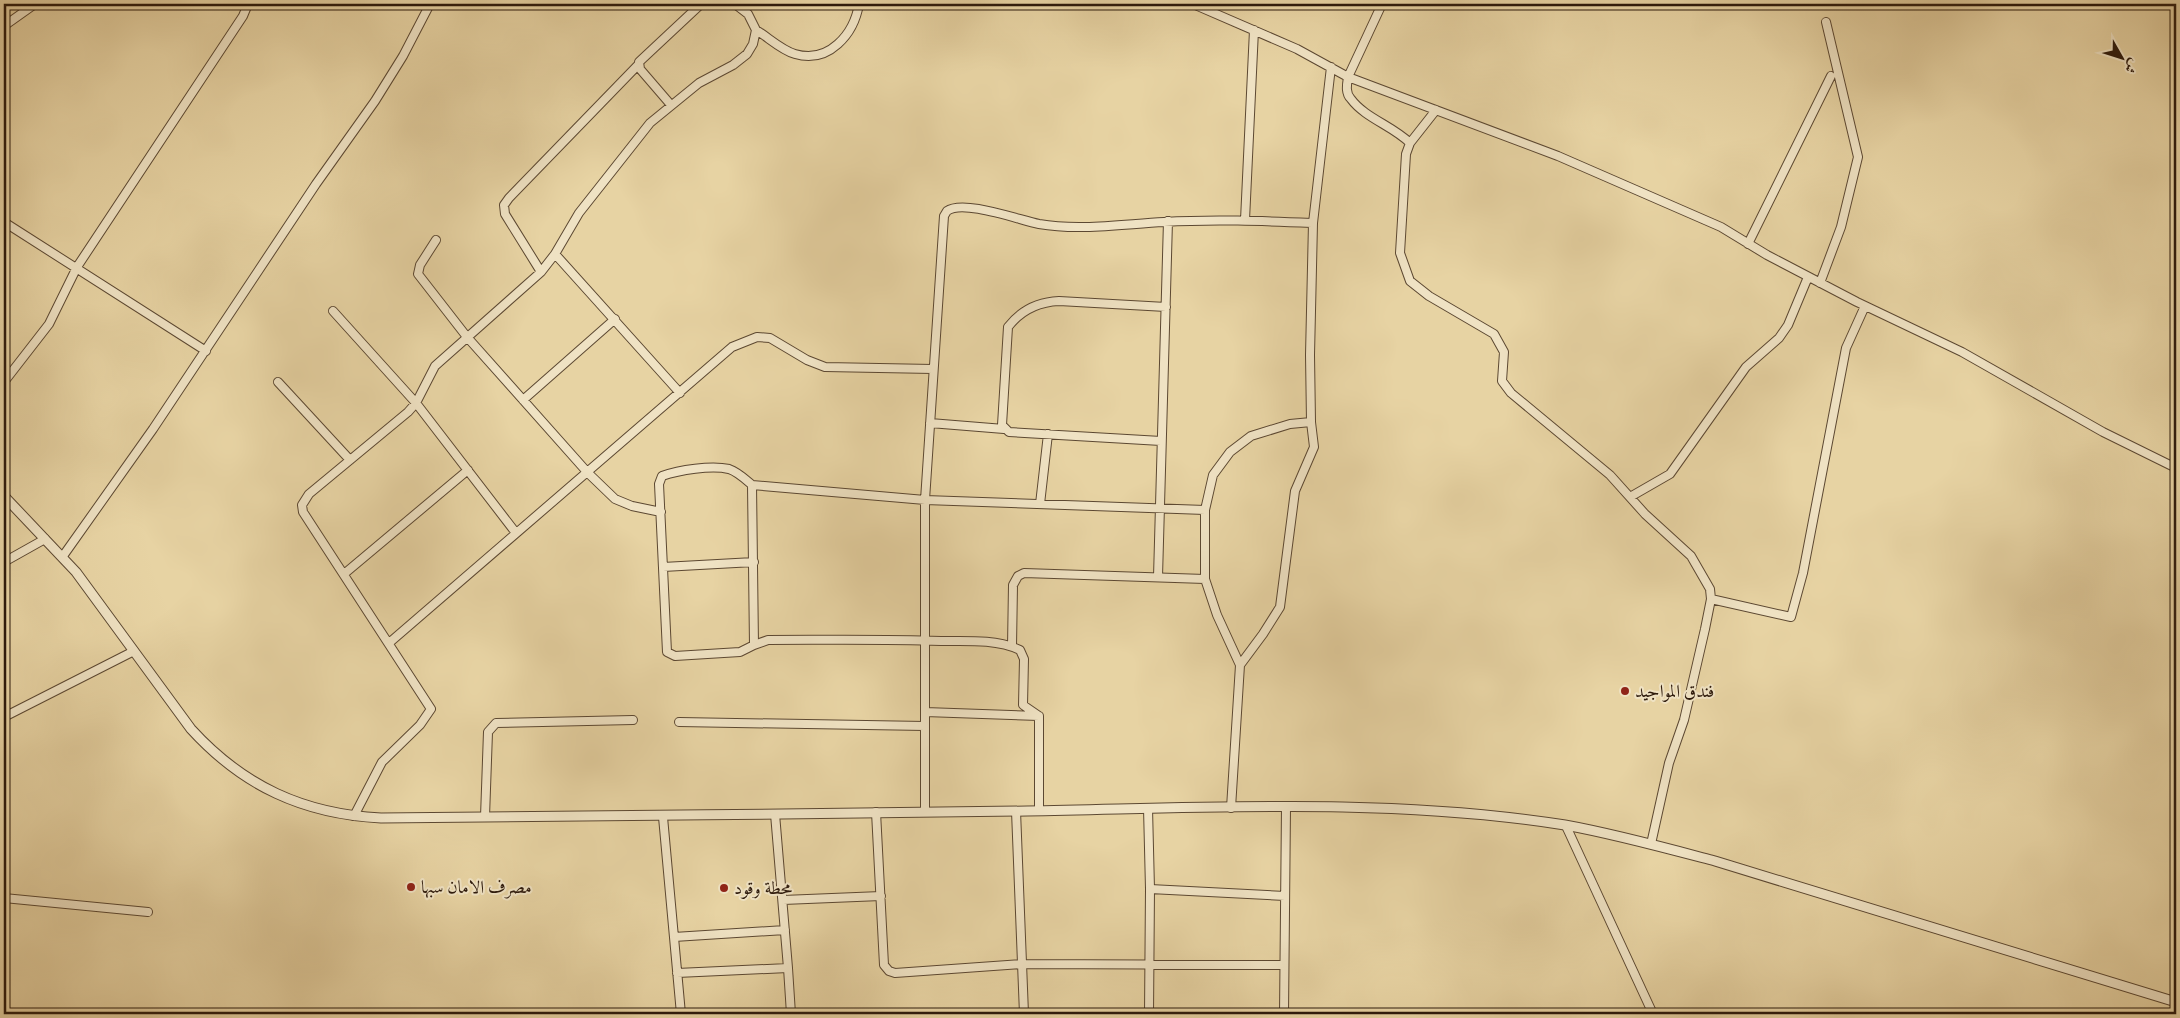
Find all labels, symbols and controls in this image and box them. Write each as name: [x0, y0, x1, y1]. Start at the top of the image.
north arrow: [2098, 32, 2148, 82]
text: ش: [2120, 54, 2143, 77]
place label: فندق المواجيد: [1635, 680, 1714, 703]
marker: فندق المواجيد: [1619, 685, 1631, 697]
place label: مصرف الامان سبها: [421, 876, 532, 899]
place label: محطة وقود: [734, 877, 792, 900]
marker: مصرف الامان سبها: [405, 881, 417, 893]
marker: محطة وقود: [718, 882, 730, 894]

